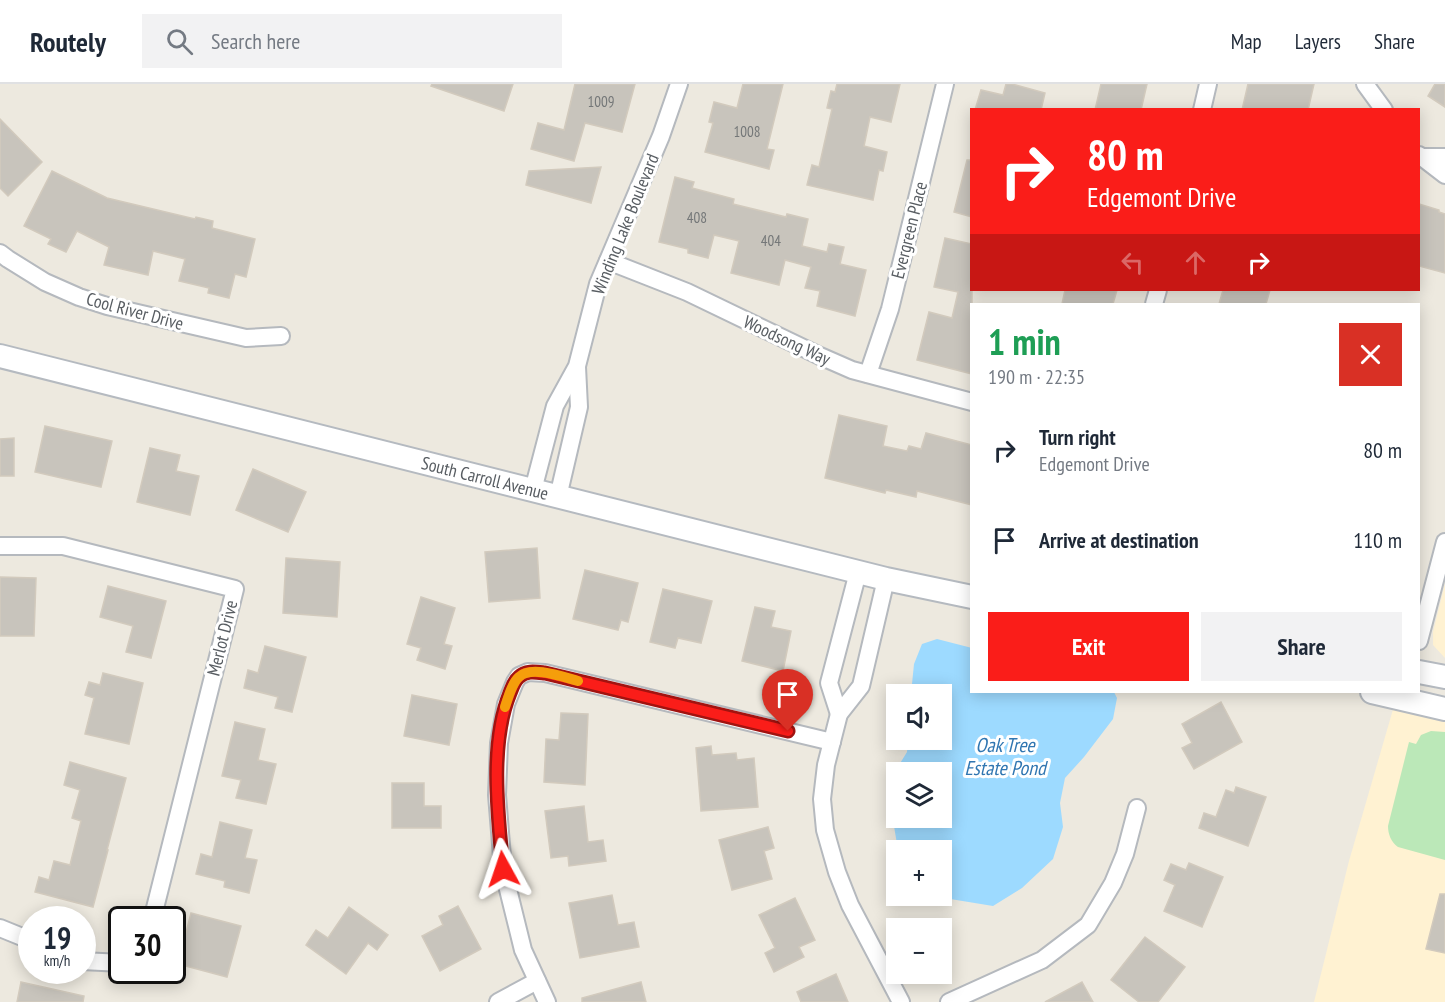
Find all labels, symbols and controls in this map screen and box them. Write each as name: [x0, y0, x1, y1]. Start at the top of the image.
search box: [142, 14, 562, 68]
text: Routely: [30, 23, 106, 60]
icon: search: [163, 25, 196, 58]
text: Search here: [211, 27, 300, 55]
text: Map: [1231, 28, 1262, 55]
text: Layers: [1295, 28, 1341, 55]
text: Share: [1374, 28, 1415, 55]
house number: 1009: [587, 92, 615, 111]
house number: 1008: [733, 122, 761, 141]
text: 80 m: [1087, 127, 1164, 182]
icon: right: [988, 132, 1066, 210]
street label: Winding Lake Boulevard: [586, 150, 664, 298]
street label: Evergreen Place: [886, 179, 932, 281]
text: Edgemont Drive: [1087, 180, 1236, 214]
house number: 408: [687, 208, 707, 227]
house number: 404: [761, 231, 781, 250]
icon: left: [1116, 246, 1149, 279]
icon: ahead: [1179, 246, 1212, 279]
icon: right: [1242, 246, 1275, 279]
street label: Cool River Drive: [84, 287, 186, 335]
street label: Woodsong Way: [740, 310, 834, 370]
text: 1 min: [988, 318, 1061, 365]
button: close: [1339, 323, 1402, 386]
text: 190 m · 22:35: [988, 364, 1085, 390]
text: Turn right: [1039, 423, 1116, 451]
icon: right: [988, 434, 1021, 467]
text: 80 m: [1363, 436, 1402, 464]
street label: South Carroll Avenue: [419, 451, 551, 505]
text: Edgemont Drive: [1039, 451, 1150, 477]
icon: arrive: [988, 524, 1021, 557]
text: Arrive at destination: [1039, 526, 1199, 554]
text: 110 m: [1353, 526, 1402, 554]
street label: Merlot Drive: [201, 598, 243, 678]
button: Exit: [988, 612, 1189, 681]
button: Share: [1201, 612, 1402, 681]
pin: [762, 669, 813, 731]
icon: arrive: [771, 678, 804, 711]
map controls: [886, 684, 952, 984]
button: sound: [886, 684, 952, 750]
water label: Oak Tree Estate Pond: [964, 732, 1048, 781]
button: layers: [886, 762, 952, 828]
position arrow: [471, 837, 535, 901]
button: +: [886, 840, 952, 906]
speed limit sign: 30: [108, 906, 186, 984]
text: 19: [43, 918, 71, 957]
button: −: [886, 918, 952, 984]
text: km/h: [44, 951, 70, 970]

